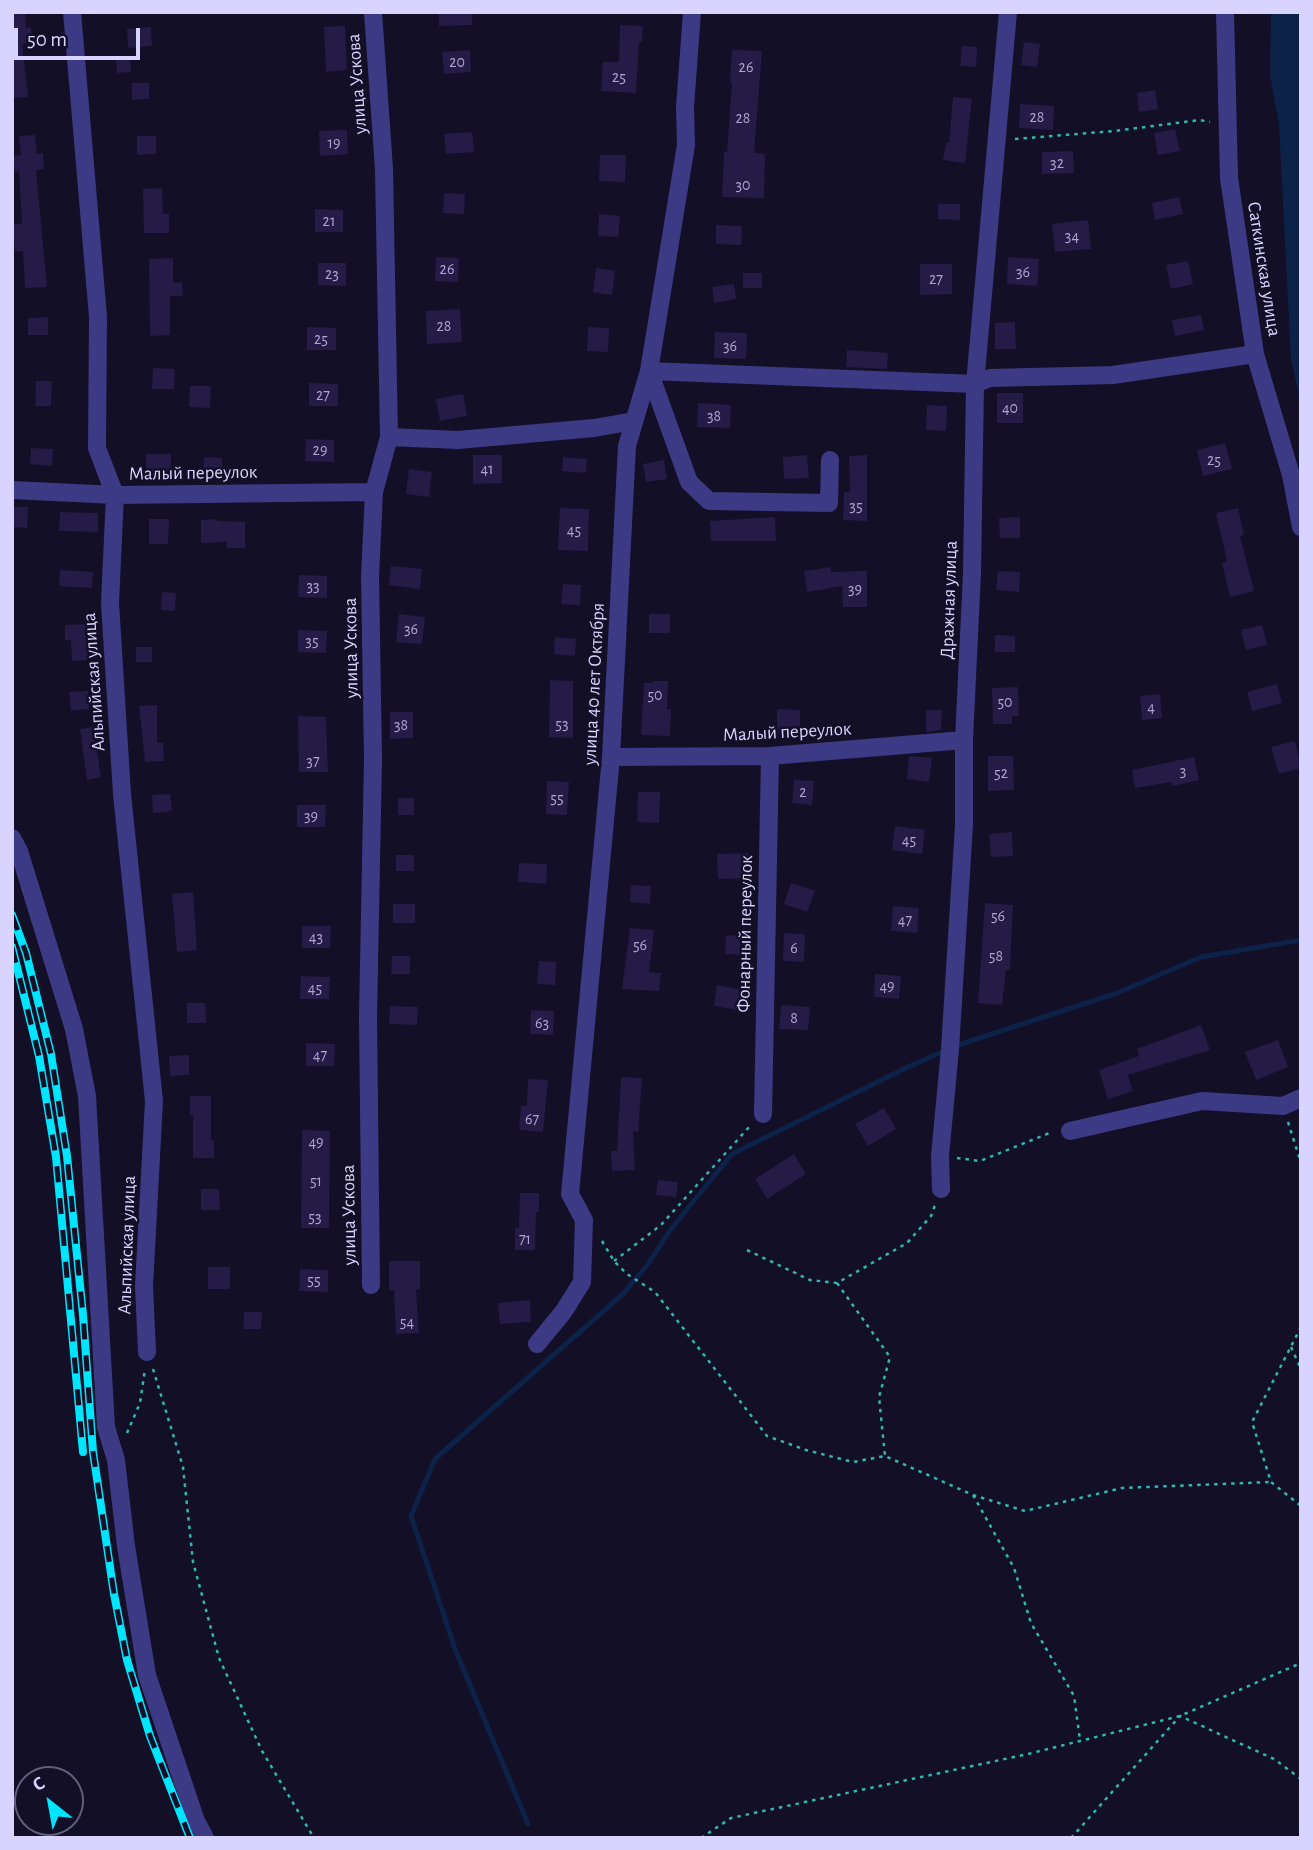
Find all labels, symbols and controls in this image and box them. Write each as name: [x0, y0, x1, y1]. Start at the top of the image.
scale bar: [18, 14, 144, 58]
text: 50 m: [27, 29, 67, 50]
street label: улица Ускова: [342, 33, 372, 135]
house number: 20: [449, 52, 465, 72]
house number: 26: [739, 57, 753, 77]
house number: 25: [612, 67, 626, 87]
house number: 28: [1030, 107, 1044, 127]
house number: 28: [736, 108, 750, 128]
house number: 19: [327, 133, 341, 153]
house number: 32: [1050, 153, 1064, 173]
house number: 30: [735, 175, 751, 195]
street label: Саткинская улица: [1242, 200, 1286, 338]
house number: 21: [323, 211, 335, 231]
house number: 34: [1065, 226, 1079, 246]
house number: 26: [440, 259, 454, 279]
house number: 36: [1016, 262, 1030, 282]
house number: 23: [325, 264, 339, 284]
house number: 27: [929, 269, 943, 289]
house number: 28: [437, 316, 451, 336]
house number: 25: [314, 329, 328, 349]
house number: 36: [723, 336, 737, 356]
house number: 27: [316, 385, 330, 405]
house number: 40: [1002, 398, 1018, 418]
house number: 38: [707, 406, 721, 426]
house number: 29: [313, 440, 327, 460]
house number: 25: [1207, 450, 1221, 470]
house number: 41: [480, 459, 494, 479]
street label: Малый переулок: [128, 460, 258, 486]
house number: 35: [849, 496, 863, 516]
house number: 45: [567, 520, 581, 540]
street label: Дражная улица: [936, 540, 962, 660]
house number: 33: [306, 576, 320, 596]
house number: 39: [848, 579, 862, 599]
street label: улица Ускова: [339, 597, 363, 699]
street label: улица 40 лет Октября: [578, 602, 610, 766]
street label: Альпийская улица: [78, 612, 110, 752]
house number: 36: [404, 619, 418, 639]
house number: 35: [305, 631, 319, 651]
house number: 50: [647, 685, 663, 705]
house number: 50: [997, 692, 1013, 712]
house number: 4: [1147, 697, 1155, 717]
house number: 53: [555, 714, 569, 734]
house number: 38: [394, 715, 408, 735]
street label: Малый переулок: [722, 717, 852, 747]
house number: 37: [306, 751, 320, 771]
house number: 3: [1180, 761, 1186, 781]
house number: 52: [994, 763, 1008, 783]
house number: 2: [799, 782, 807, 802]
house number: 55: [550, 788, 564, 808]
house number: 39: [304, 806, 318, 826]
house number: 45: [902, 830, 916, 850]
street label: Фонарный переулок: [732, 855, 758, 1013]
house number: 56: [991, 906, 1005, 926]
house number: 47: [898, 910, 912, 930]
house number: 43: [309, 927, 323, 947]
house number: 56: [633, 935, 647, 955]
house number: 6: [790, 938, 798, 958]
house number: 58: [989, 946, 1003, 966]
house number: 49: [879, 976, 895, 996]
house number: 45: [308, 978, 322, 998]
house number: 8: [790, 1008, 798, 1028]
house number: 63: [535, 1013, 549, 1033]
house number: 47: [313, 1045, 327, 1065]
house number: 67: [525, 1109, 539, 1129]
house number: 49: [308, 1132, 324, 1152]
street label: улица Ускова: [337, 1164, 361, 1266]
house number: 51: [310, 1171, 322, 1191]
street label: Альпийская улица: [113, 1175, 141, 1315]
house number: 53: [308, 1207, 322, 1227]
house number: 71: [519, 1229, 531, 1249]
house number: 55: [307, 1270, 321, 1290]
house number: 54: [400, 1312, 414, 1332]
north arrow: [14, 1766, 84, 1836]
text: С: [30, 1773, 48, 1795]

